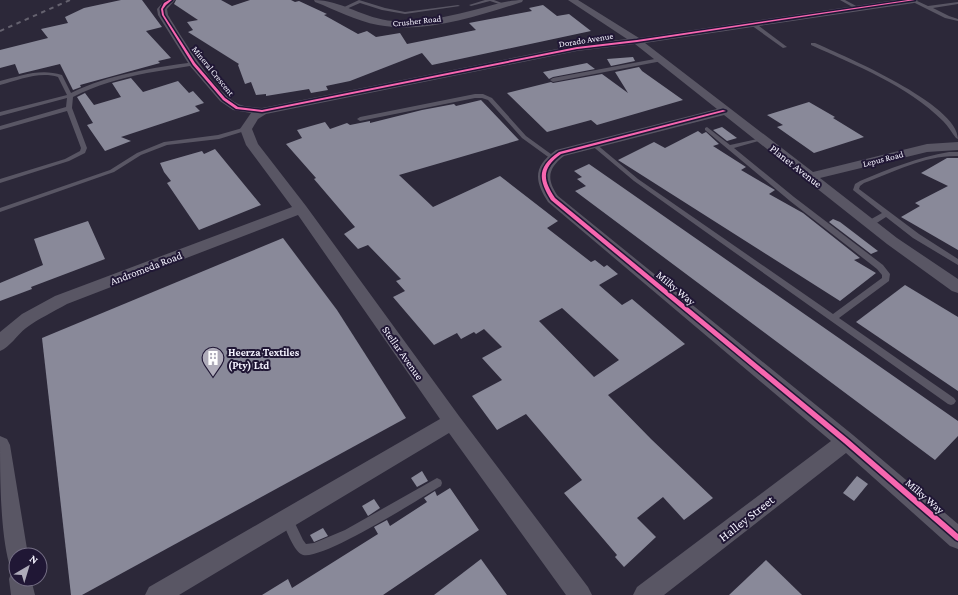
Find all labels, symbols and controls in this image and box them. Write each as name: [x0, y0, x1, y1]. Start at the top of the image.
street label: Crusher Road: [392, 13, 442, 29]
street label: Dorado Avenue: [558, 31, 614, 49]
street label: Mineral Crescent: [190, 44, 237, 99]
street label: Planet Avenue: [768, 142, 824, 190]
street label: Lepus Road: [862, 149, 905, 169]
street label: Andromeda Road: [108, 249, 184, 287]
street label: Milky Way: [654, 268, 699, 309]
street label: Stellar Avenue: [380, 324, 426, 382]
building icon: Heerza Textiles (Pty) Ltd: [200, 345, 226, 378]
place label: Heerza Textiles (Pty) Ltd: [228, 346, 300, 372]
street label: Milky Way: [903, 476, 947, 517]
street label: Halley Street: [716, 492, 777, 545]
north arrow: [8, 547, 48, 587]
text: N: [28, 552, 41, 566]

